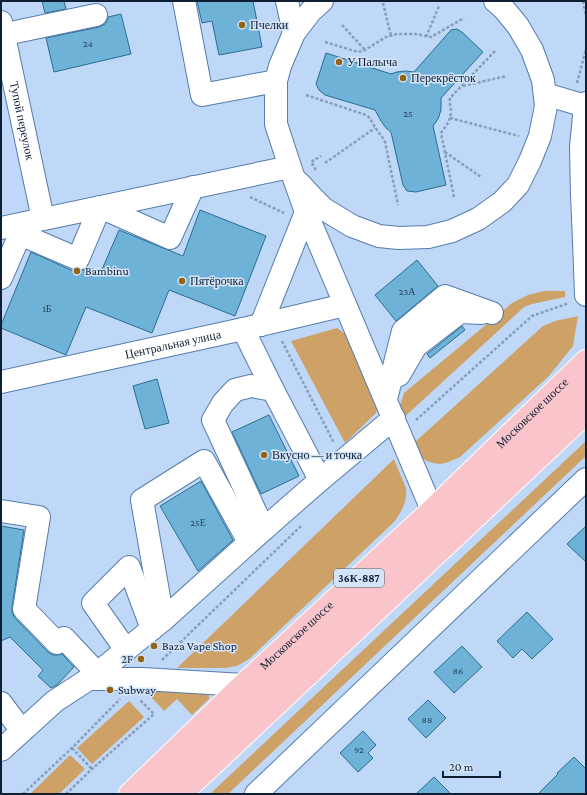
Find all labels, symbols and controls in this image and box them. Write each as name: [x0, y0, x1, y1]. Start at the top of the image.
place label: Пчелки: [250, 18, 289, 32]
marker: Пчелки: [237, 20, 247, 30]
house number: 24: [83, 38, 93, 49]
place label: У Палыча: [347, 55, 398, 69]
marker: У Палыча: [334, 57, 344, 67]
place label: Перекрёсток: [411, 71, 476, 85]
marker: Перекрёсток: [398, 73, 408, 83]
street label: Тупой переулок: [7, 80, 37, 161]
house number: 25: [403, 108, 413, 119]
place label: Bambinu: [85, 264, 130, 278]
marker: Bambinu: [72, 266, 82, 276]
place label: Пятёрочка: [190, 274, 244, 288]
marker: Пятёрочка: [177, 276, 187, 286]
house number: 23А: [399, 286, 416, 297]
house number: 1Б: [42, 303, 52, 314]
street label: Центральная улица: [124, 327, 223, 362]
street label: Московское шоссе: [493, 375, 571, 451]
place label: Вкусно — и точка: [272, 448, 363, 462]
marker: Вкусно — и точка: [259, 450, 269, 460]
house number: 25Е: [190, 517, 206, 528]
road number: 36К-887: [334, 569, 384, 587]
street label: Московское шоссе: [257, 598, 336, 673]
place label: Baza Vape Shop: [162, 639, 237, 653]
marker: Baza Vape Shop: [149, 641, 159, 651]
place label: 2F: [121, 652, 133, 666]
marker: 2F: [136, 654, 146, 664]
house number: 86: [453, 665, 463, 676]
place label: Subway: [118, 683, 156, 697]
marker: Subway: [105, 685, 115, 695]
house number: 88: [422, 714, 432, 725]
house number: 92: [354, 744, 364, 755]
scale bar: [443, 753, 500, 779]
text: 20 m: [449, 760, 474, 774]

